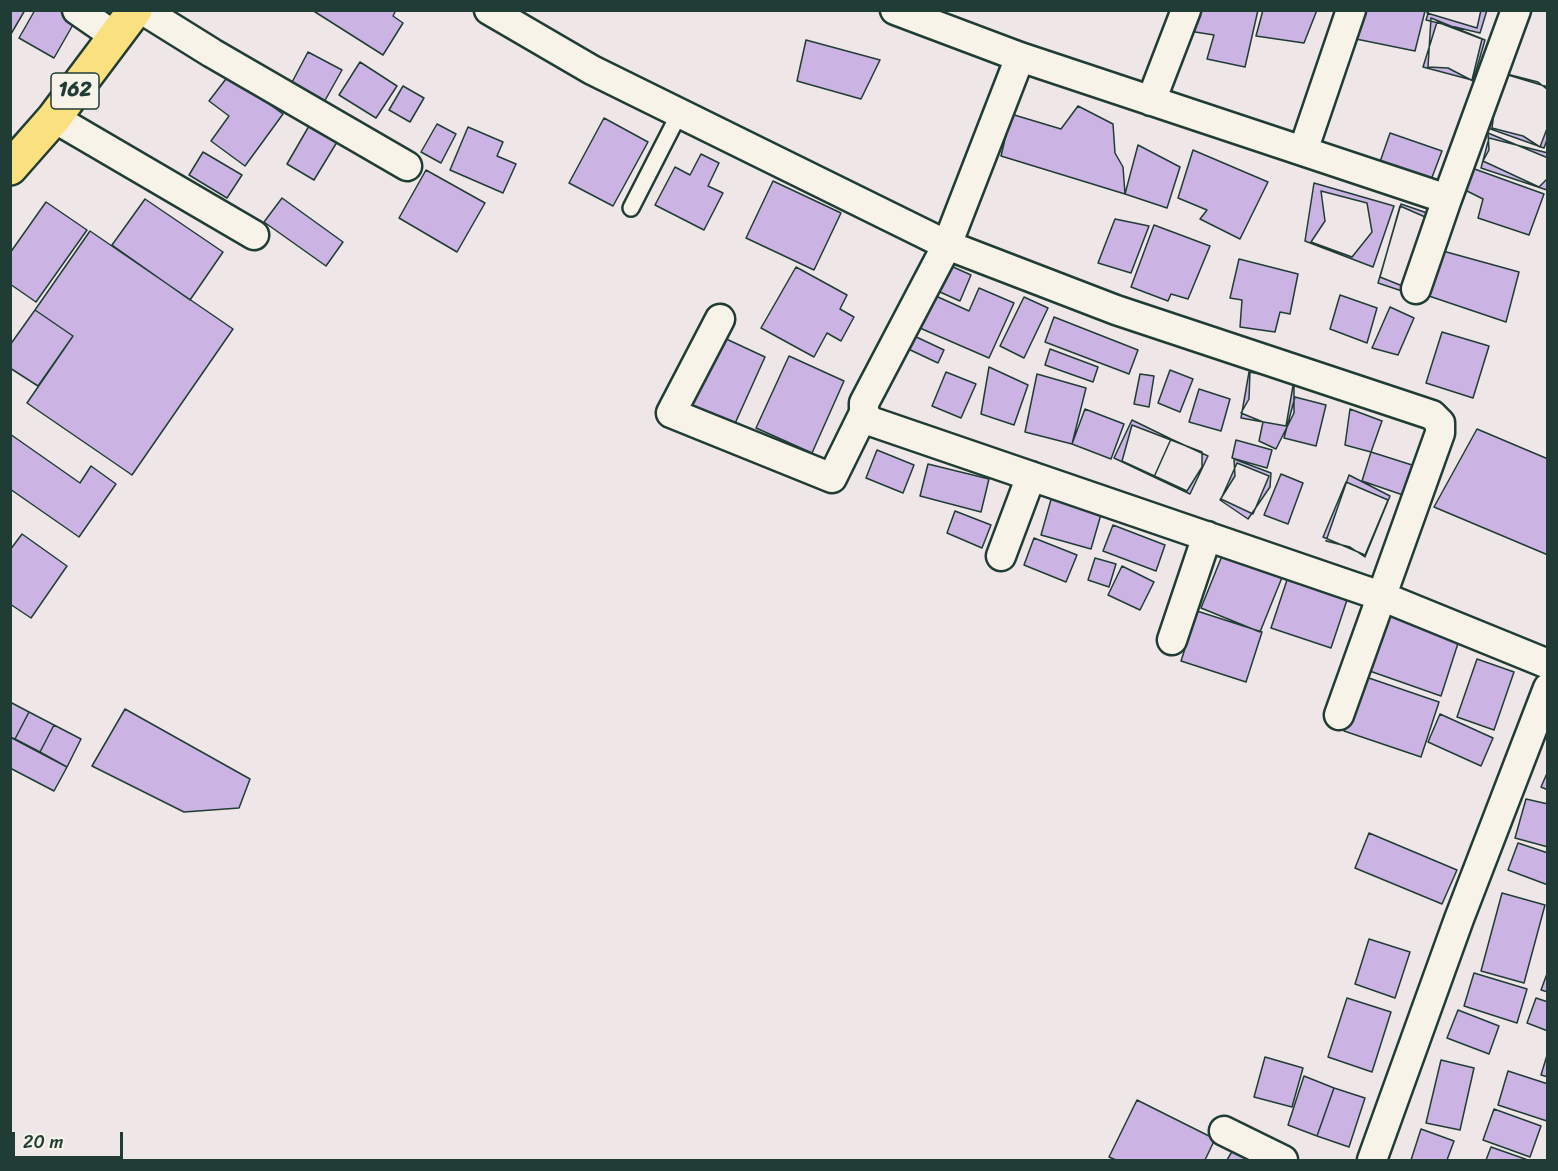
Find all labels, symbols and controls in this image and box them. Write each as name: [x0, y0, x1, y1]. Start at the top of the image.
road number: 162: [51, 73, 99, 109]
scale bar: [15, 1120, 126, 1158]
text: 20 m: [23, 1126, 63, 1158]

